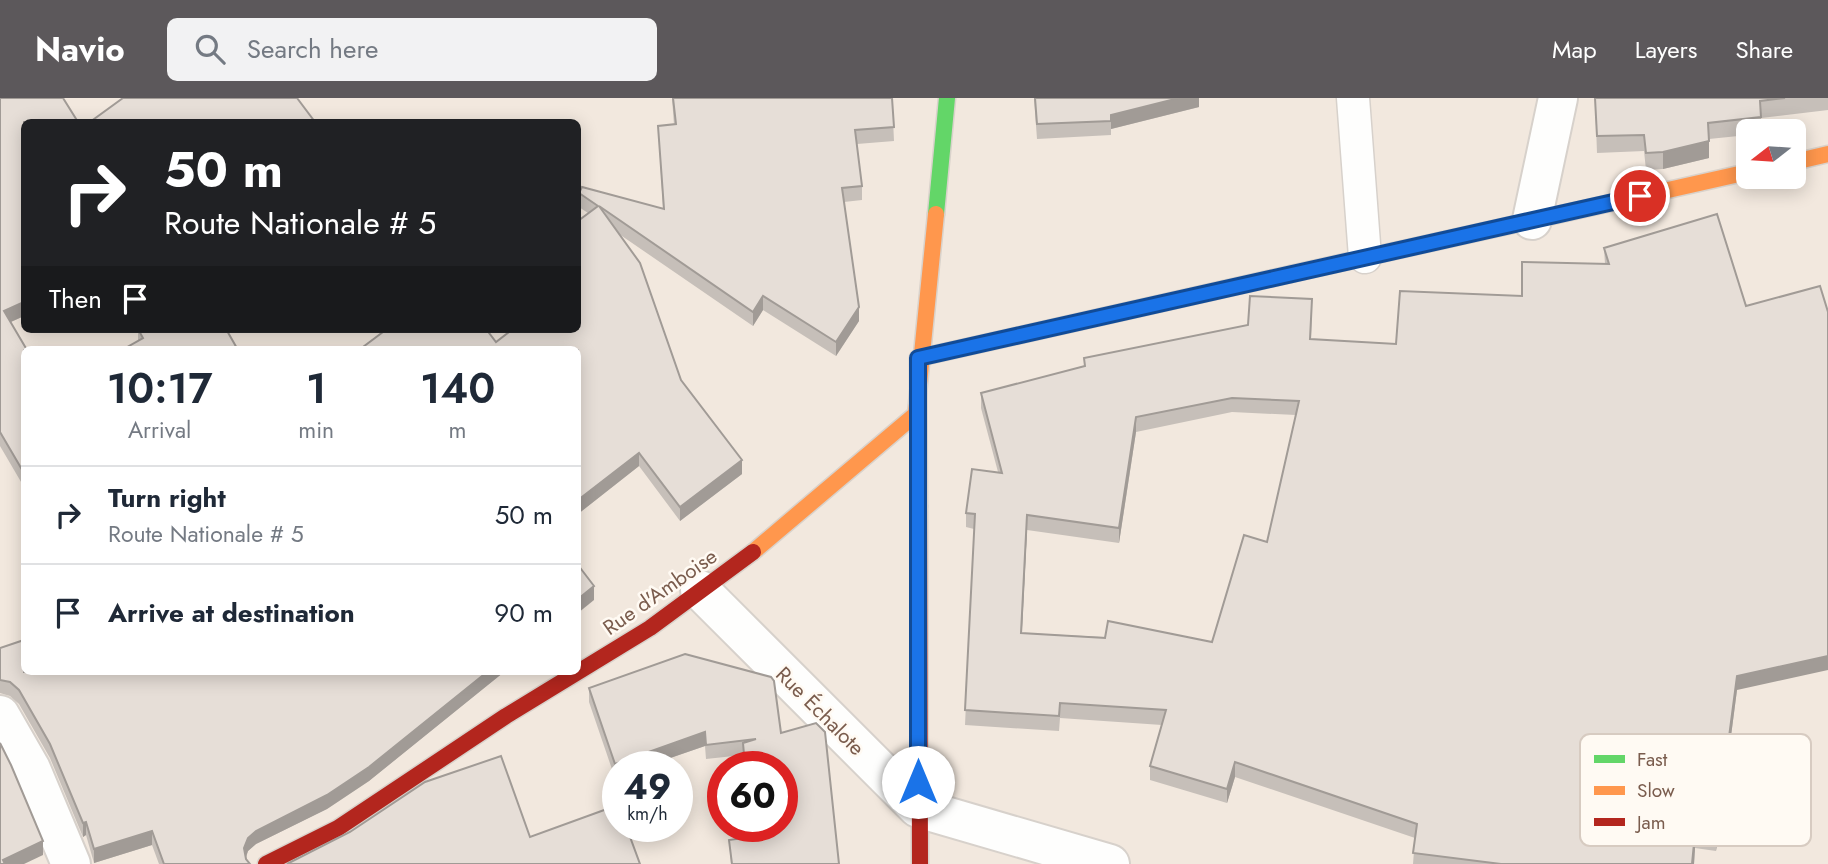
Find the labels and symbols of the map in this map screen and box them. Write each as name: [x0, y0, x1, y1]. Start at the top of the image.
north arrow: [1736, 119, 1806, 189]
pin: [1610, 166, 1670, 226]
street label: Rue d'Amboise: [597, 541, 723, 642]
street label: Rue Échalote: [769, 660, 871, 762]
legend: [1580, 734, 1811, 846]
position arrow: [881, 745, 955, 819]
text: Fast: [1637, 746, 1668, 773]
speed limit sign: 60: [707, 751, 798, 842]
text: Slow: [1637, 777, 1675, 804]
text: Jam: [1634, 809, 1666, 836]

